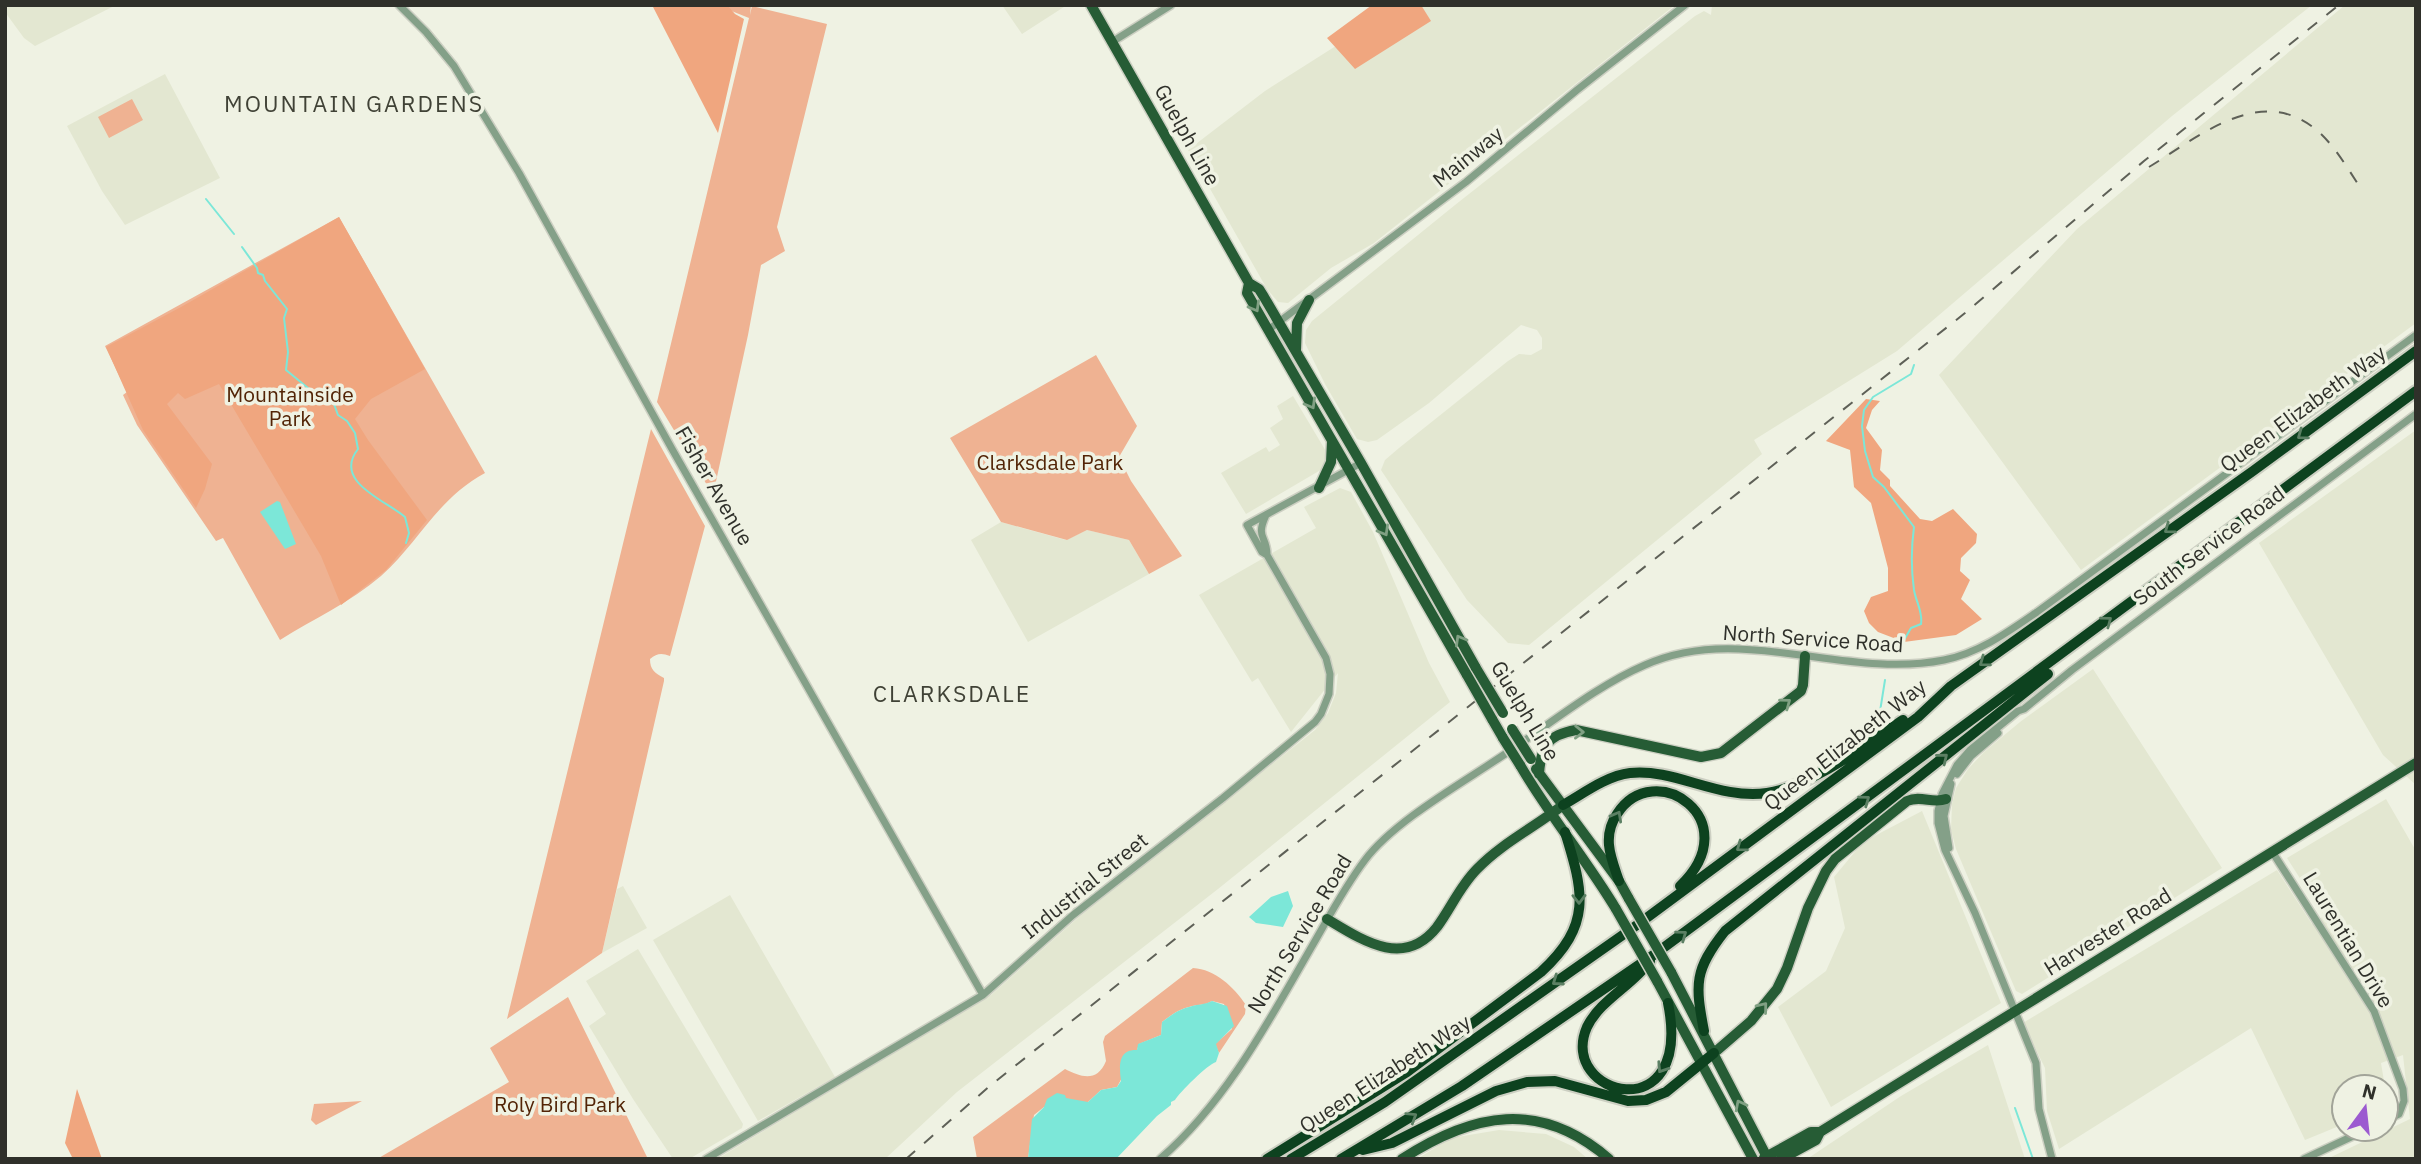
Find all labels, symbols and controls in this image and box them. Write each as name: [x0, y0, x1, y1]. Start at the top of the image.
street label: Guelph Line: [1148, 79, 1227, 190]
district label: MOUNTAIN GARDENS: [224, 88, 484, 118]
street label: Mainway: [1426, 119, 1509, 193]
one-way arrow: [1247, 300, 1260, 312]
street label: Queen Elizabeth Way: [2214, 338, 2392, 478]
park label: Mountainside Park: [226, 380, 354, 432]
one-way arrow: [1303, 396, 1316, 409]
street label: Fisher Avenue: [669, 421, 760, 550]
one-way arrow: [2297, 427, 2310, 439]
park label: Clarksdale Park: [977, 448, 1123, 476]
street label: South Service Road: [2127, 479, 2290, 611]
one-way arrow: [2164, 521, 2177, 534]
one-way arrow: [1375, 523, 1388, 536]
one-way arrow: [2099, 617, 2112, 630]
street label: North Service Road: [1722, 618, 1904, 658]
one-way arrow: [1455, 635, 1468, 647]
one-way arrow: [1980, 654, 1992, 666]
street label: Guelph Line: [1485, 655, 1567, 766]
street label: Queen Elizabeth Way: [1757, 672, 1932, 816]
district label: CLARKSDALE: [873, 678, 1031, 708]
one-way arrow: [1778, 698, 1791, 711]
one-way arrow: [1574, 724, 1585, 739]
one-way arrow: [1935, 754, 1947, 767]
one-way arrow: [1857, 796, 1870, 808]
one-way arrow: [1609, 811, 1622, 824]
street label: Industrial Street: [1016, 826, 1153, 945]
one-way arrow: [1737, 839, 1749, 852]
street label: North Service Road: [1241, 849, 1358, 1018]
street label: Laurentian Drive: [2297, 866, 2401, 1013]
street label: Harvester Road: [2038, 881, 2177, 982]
one-way arrow: [1571, 894, 1587, 904]
one-way arrow: [1674, 930, 1687, 943]
one-way arrow: [1552, 973, 1565, 985]
one-way arrow: [1755, 1002, 1768, 1014]
street label: Queen Elizabeth Way: [1293, 1007, 1476, 1139]
one-way arrow: [1658, 1060, 1671, 1073]
north arrow: [2330, 1073, 2400, 1143]
text: N: [2360, 1078, 2379, 1105]
park label: Roly Bird Park: [494, 1090, 626, 1118]
one-way arrow: [1735, 1100, 1749, 1112]
one-way arrow: [1404, 1112, 1417, 1125]

